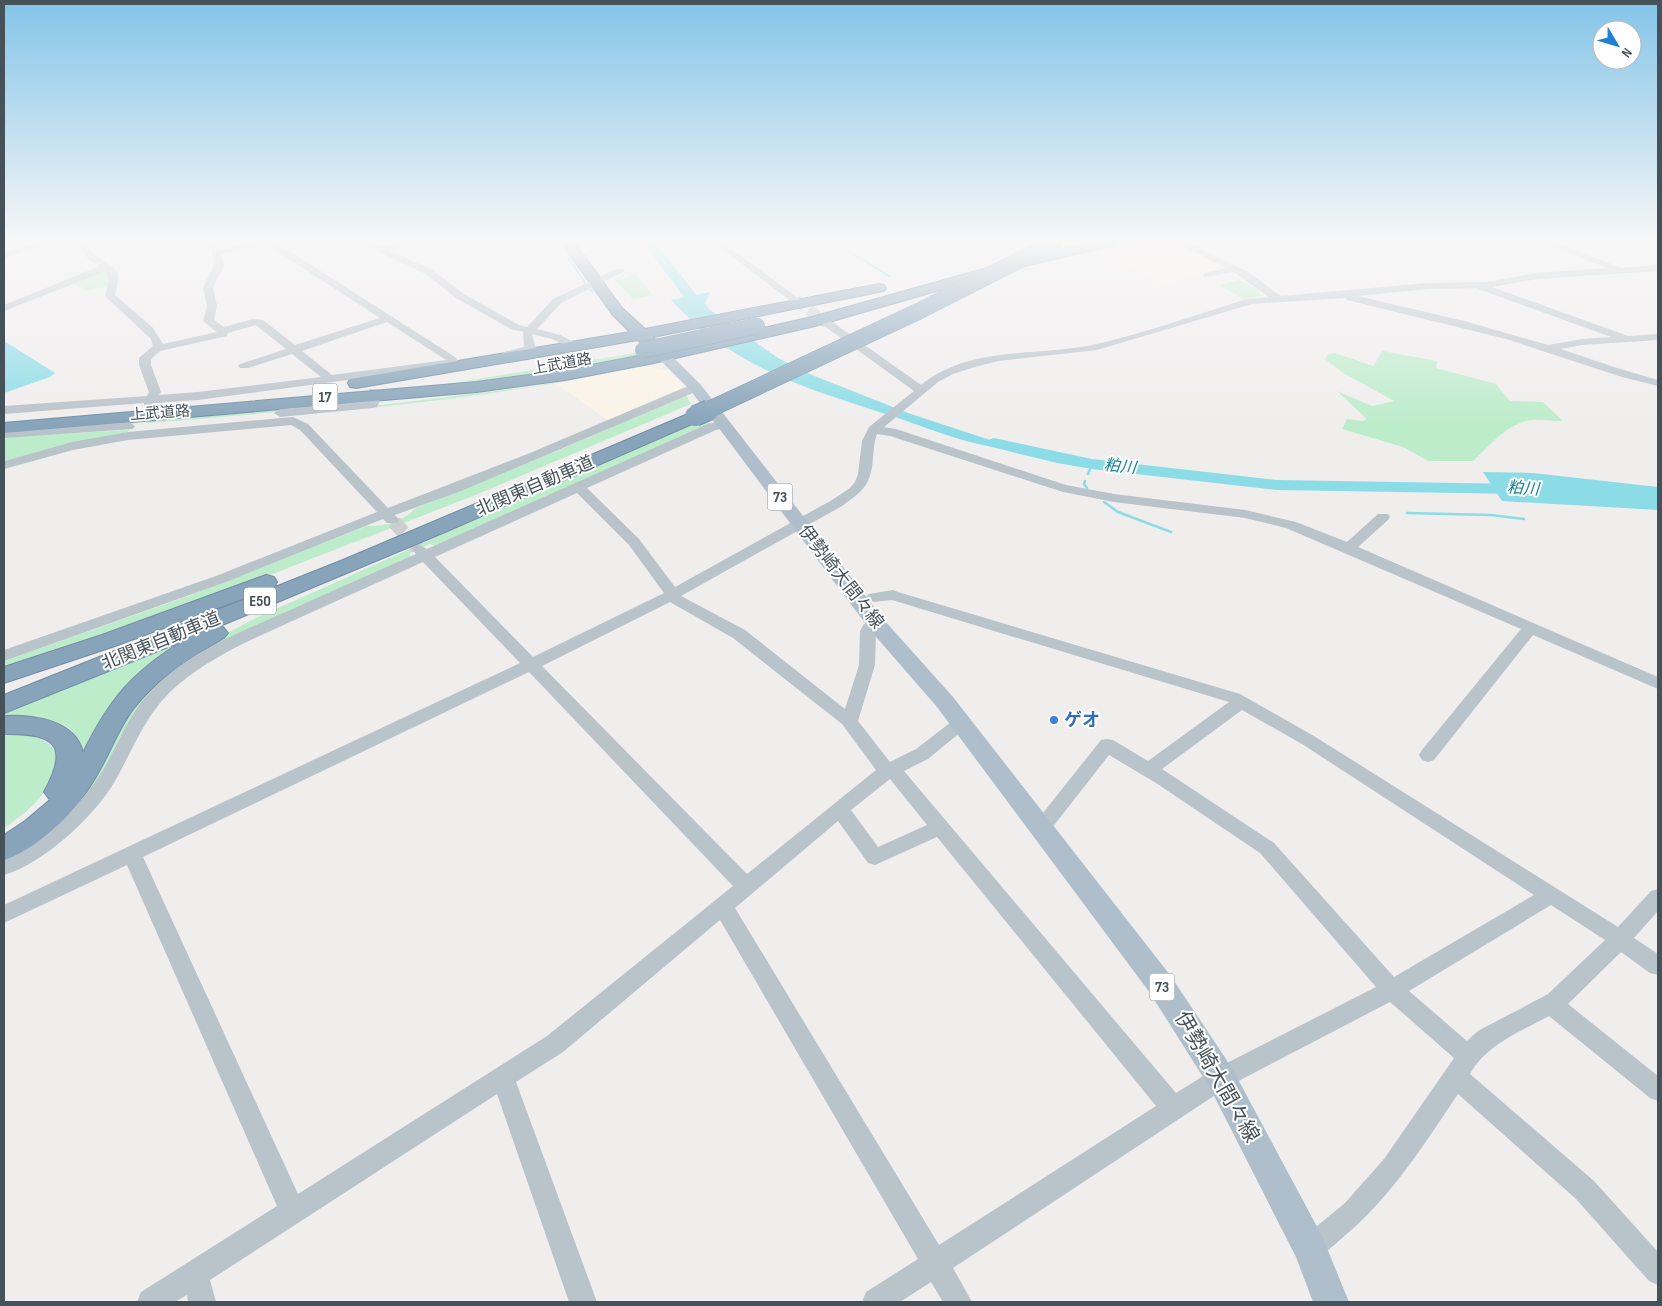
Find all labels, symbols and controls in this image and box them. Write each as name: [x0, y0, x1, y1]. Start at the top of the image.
north arrow: [1592, 20, 1642, 70]
text: N: [1618, 45, 1636, 61]
street label: 上武道路: [531, 349, 593, 379]
road number: 17: [312, 384, 338, 411]
street label: 上武道路: [129, 401, 191, 425]
street label: 北関東自動車道: [473, 452, 597, 520]
water label: 粕川: [1103, 456, 1139, 478]
water label: 粕川: [1506, 478, 1542, 500]
road number: 73: [768, 484, 792, 511]
street label: 伊勢崎大間々線: [794, 521, 888, 633]
road number: E50: [244, 588, 276, 614]
street label: 北関東自動車道: [99, 608, 223, 674]
place label: ゲオ: [1064, 710, 1100, 731]
marker: ゲオ: [1048, 714, 1060, 726]
road number: 73: [1150, 974, 1174, 1000]
street label: 伊勢崎大間々線: [1169, 1007, 1265, 1147]

